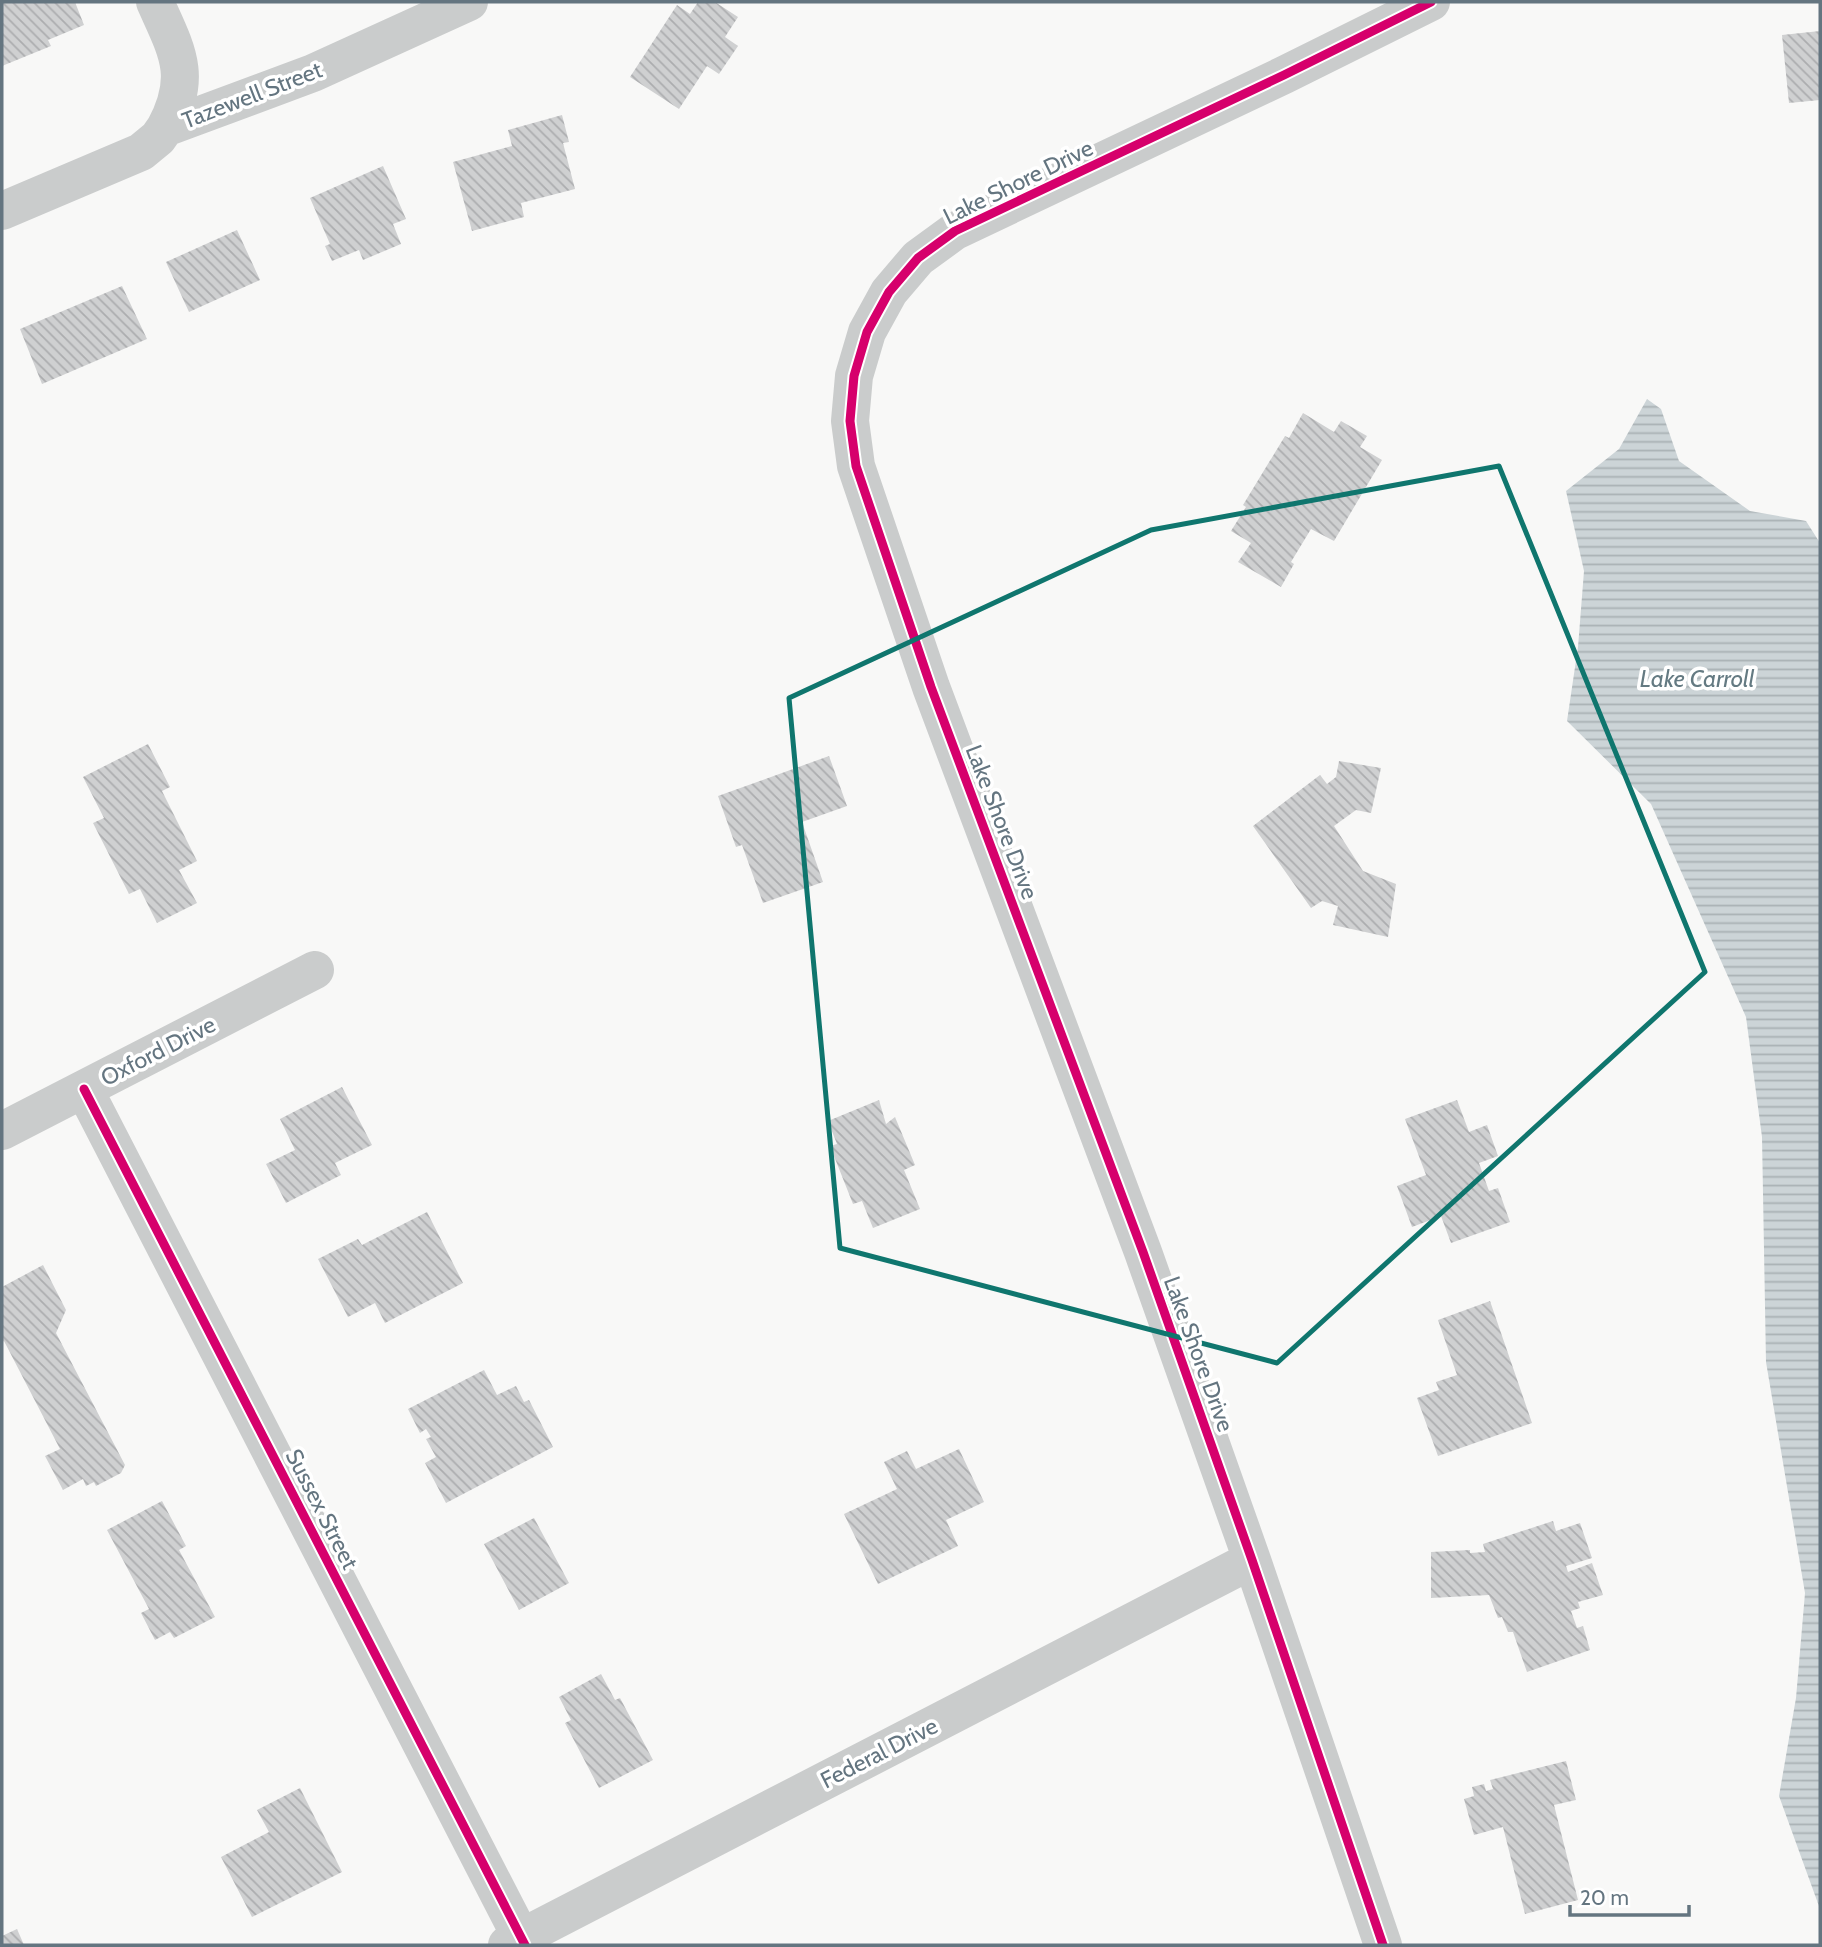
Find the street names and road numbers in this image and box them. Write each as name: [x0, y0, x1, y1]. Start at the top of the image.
street label: Tazewell Street: [178, 55, 326, 135]
street label: Lake Shore Drive: [939, 134, 1098, 230]
street label: Lake Shore Drive: [960, 741, 1044, 903]
street label: Oxford Drive: [96, 1010, 220, 1092]
street label: Lake Shore Drive: [1158, 1273, 1240, 1436]
street label: Sussex Street: [280, 1444, 364, 1574]
street label: Federal Drive: [816, 1711, 942, 1794]

